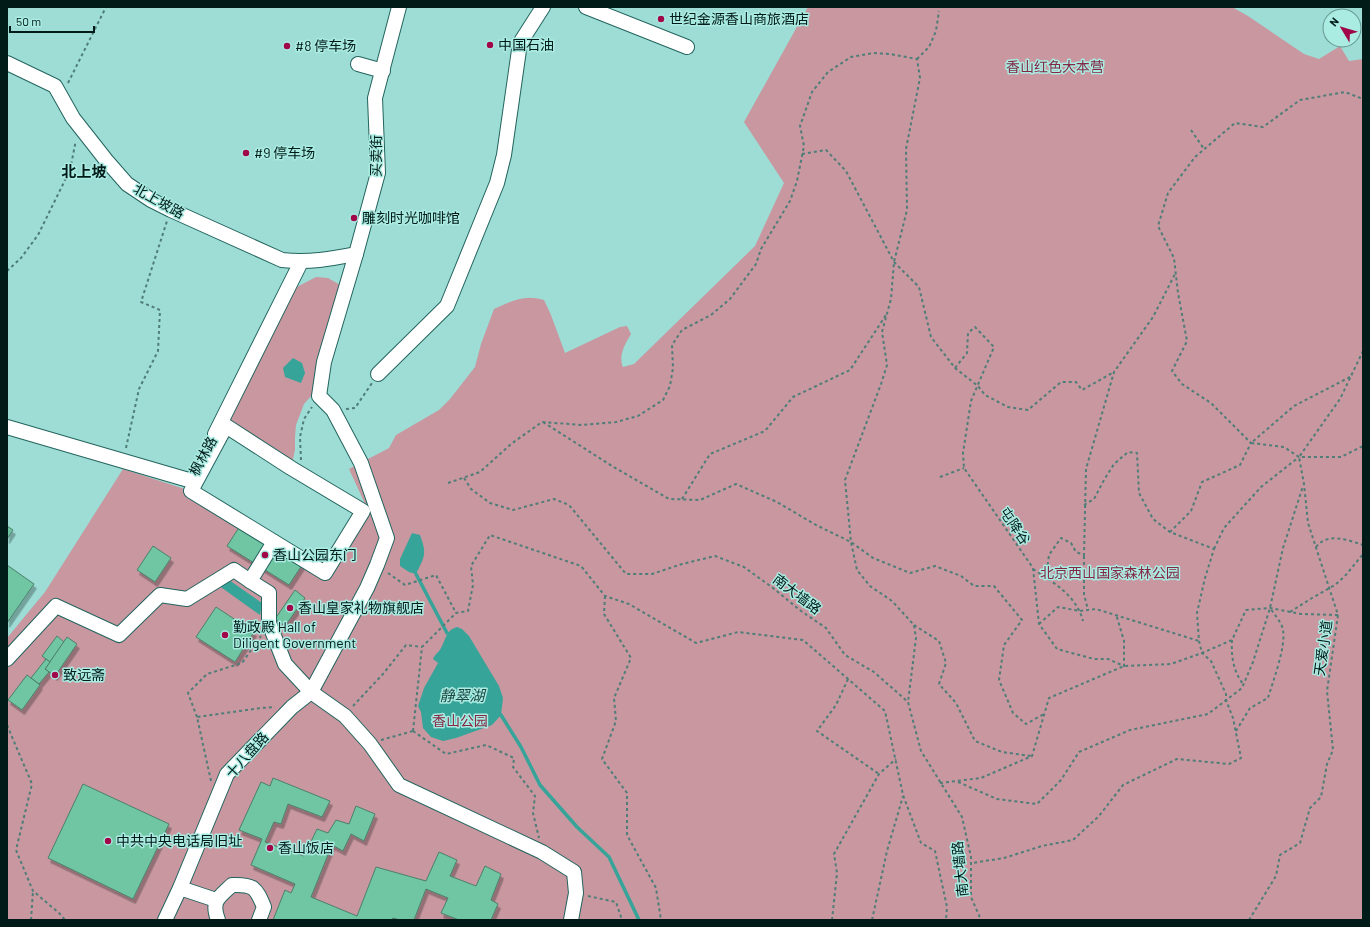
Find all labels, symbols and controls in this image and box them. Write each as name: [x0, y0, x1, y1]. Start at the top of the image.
scale bar: [10, 8, 94, 34]
north arrow: [1322, 8, 1362, 48]
place label: 世纪金源香山商旅酒店: [669, 10, 809, 27]
text: 50 m: [16, 14, 41, 28]
marker: 世纪金源香山商旅酒店: [656, 14, 666, 24]
text: N: [1326, 15, 1341, 28]
place label: 中国石油: [498, 36, 554, 53]
place label: #8 停车场: [295, 37, 356, 54]
marker: 中国石油: [485, 40, 495, 50]
marker: #8 停车场: [282, 41, 292, 51]
park label: 香山红色大本营: [1006, 58, 1104, 75]
street label: 买卖街: [367, 135, 384, 177]
place label: #9 停车场: [254, 144, 315, 161]
marker: #9 停车场: [241, 148, 251, 158]
district label: 北上坡: [61, 162, 107, 180]
street label: 北上坡路: [131, 180, 188, 222]
place label: 雕刻时光咖啡馆: [362, 209, 460, 226]
marker: 雕刻时光咖啡馆: [349, 213, 359, 223]
street label: 枫林路: [185, 433, 220, 478]
street label: 屯降谷: [997, 504, 1034, 548]
place label: 香山公园东门: [273, 546, 357, 563]
marker: 香山公园东门: [260, 550, 270, 560]
park label: 北京西山国家森林公园: [1040, 564, 1180, 581]
street label: 南大墙路: [770, 570, 825, 617]
place label: 香山皇家礼物旗舰店: [298, 599, 424, 616]
marker: 香山皇家礼物旗舰店: [285, 603, 295, 613]
place label: 勤政殿 Hall of Diligent Government: [233, 618, 356, 651]
street label: 天爱小道: [1310, 619, 1335, 677]
marker: 勤政殿 Hall of Diligent Government: [220, 630, 230, 640]
place label: 致远斋: [63, 666, 105, 683]
marker: 致远斋: [50, 670, 60, 680]
water label: 静翠湖: [439, 686, 486, 704]
park label: 香山公园: [432, 712, 488, 729]
street label: 十八盘路: [222, 728, 272, 781]
place label: 中共中央电话局旧址: [116, 832, 242, 849]
marker: 中共中央电话局旧址: [103, 836, 113, 846]
place label: 香山饭店: [278, 839, 334, 856]
street label: 南大墙路: [948, 840, 971, 898]
marker: 香山饭店: [265, 843, 275, 853]

